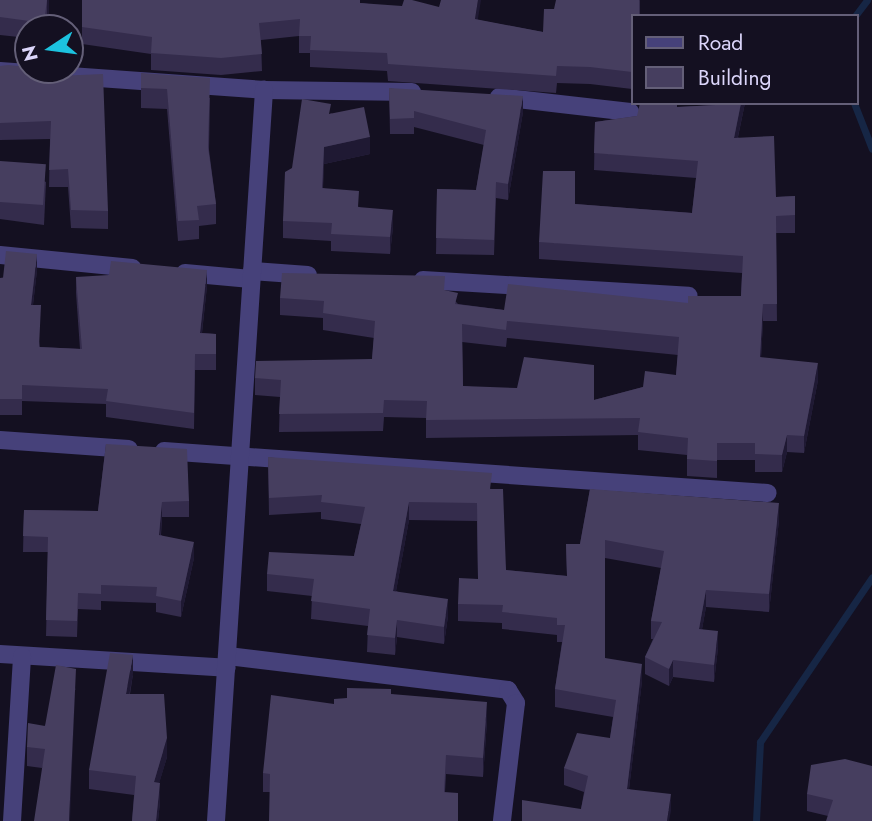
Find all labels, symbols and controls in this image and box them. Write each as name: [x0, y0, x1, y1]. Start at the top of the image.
north arrow: [14, 14, 84, 84]
legend: [630, 14, 858, 105]
text: Road: [698, 28, 743, 58]
text: N: [15, 43, 45, 64]
text: Building: [698, 63, 771, 93]

